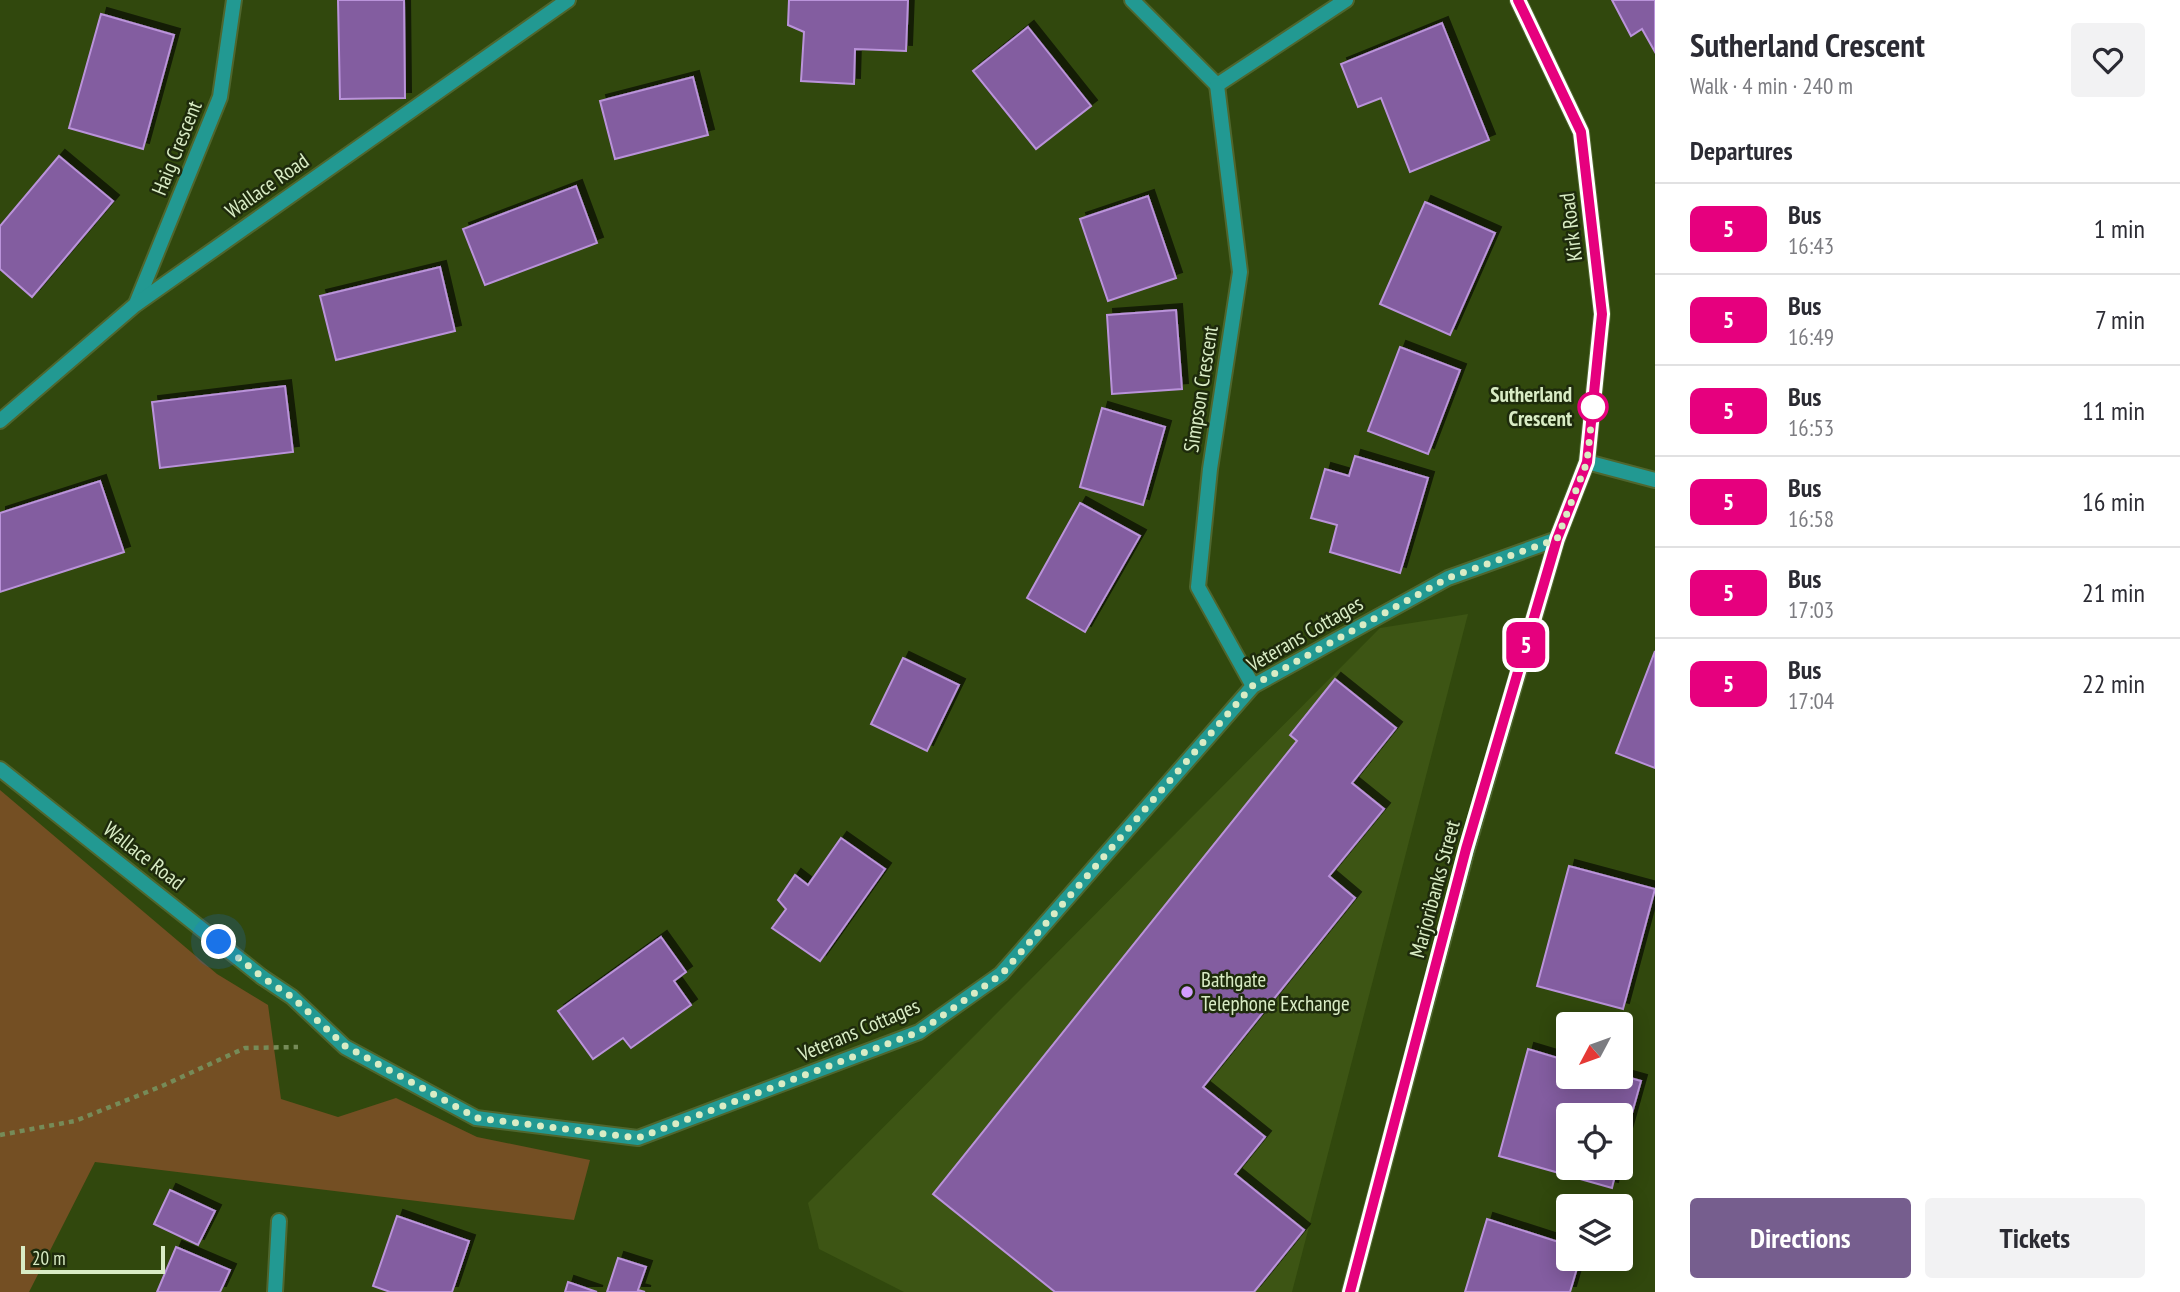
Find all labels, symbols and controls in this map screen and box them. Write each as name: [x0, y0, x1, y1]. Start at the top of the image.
text: Sutherland Crescent: [1690, 23, 1925, 66]
button: heart: [2071, 23, 2145, 97]
text: Walk · 4 min · 240 m: [1690, 71, 1853, 100]
street label: Haig Crescent: [145, 96, 208, 199]
text: Departures: [1690, 134, 1793, 167]
street label: Wallace Road: [220, 147, 314, 224]
street label: Kirk Road: [1553, 191, 1588, 263]
text: Bus: [1788, 198, 1821, 231]
text: 1 min: [2094, 212, 2145, 245]
text: 5: [1723, 213, 1734, 244]
text: 16:43: [1788, 231, 1834, 260]
text: Bus: [1788, 289, 1821, 322]
text: 7 min: [2095, 303, 2145, 336]
text: 5: [1723, 304, 1734, 335]
text: 16:49: [1788, 322, 1834, 351]
street label: Simpson Crescent: [1177, 323, 1224, 454]
text: Bus: [1788, 380, 1821, 413]
place label: Sutherland Crescent: [1490, 381, 1572, 432]
marker: Sutherland Crescent: [1578, 392, 1608, 422]
text: 11 min: [2082, 394, 2145, 427]
text: 5: [1723, 395, 1734, 426]
text: 16:53: [1788, 413, 1834, 442]
text: Bus: [1788, 471, 1821, 504]
text: 16 min: [2082, 485, 2145, 518]
text: 5: [1723, 486, 1734, 517]
text: 16:58: [1788, 504, 1834, 533]
text: Bus: [1788, 562, 1821, 595]
text: 21 min: [2082, 576, 2145, 609]
text: 5: [1723, 577, 1734, 608]
street label: Veterans Cottages: [1241, 590, 1368, 678]
text: 17:03: [1788, 595, 1834, 624]
line badge: 5: [1503, 622, 1549, 668]
text: 5: [1520, 629, 1532, 660]
text: Bus: [1788, 653, 1821, 686]
text: 22 min: [2082, 667, 2145, 700]
text: 5: [1723, 668, 1734, 699]
text: 17:04: [1788, 686, 1834, 715]
street label: Wallace Road: [98, 815, 190, 896]
street label: Marjoribanks Street: [1403, 817, 1466, 961]
your location: [201, 924, 236, 959]
place label: Bathgate Telephone Exchange: [1201, 966, 1350, 1017]
marker: Bathgate Telephone Exchange: [1179, 984, 1195, 1000]
street label: Veterans Cottages: [793, 992, 924, 1068]
north arrow: [1556, 1012, 1633, 1088]
map controls: [1556, 1012, 1633, 1271]
button: locate: [1556, 1103, 1633, 1180]
button: layers: [1556, 1194, 1633, 1271]
button: Directions: [1690, 1198, 1911, 1278]
button: Tickets: [1925, 1198, 2145, 1278]
scale bar: [21, 1243, 164, 1275]
text: 20 m: [32, 1246, 66, 1270]

